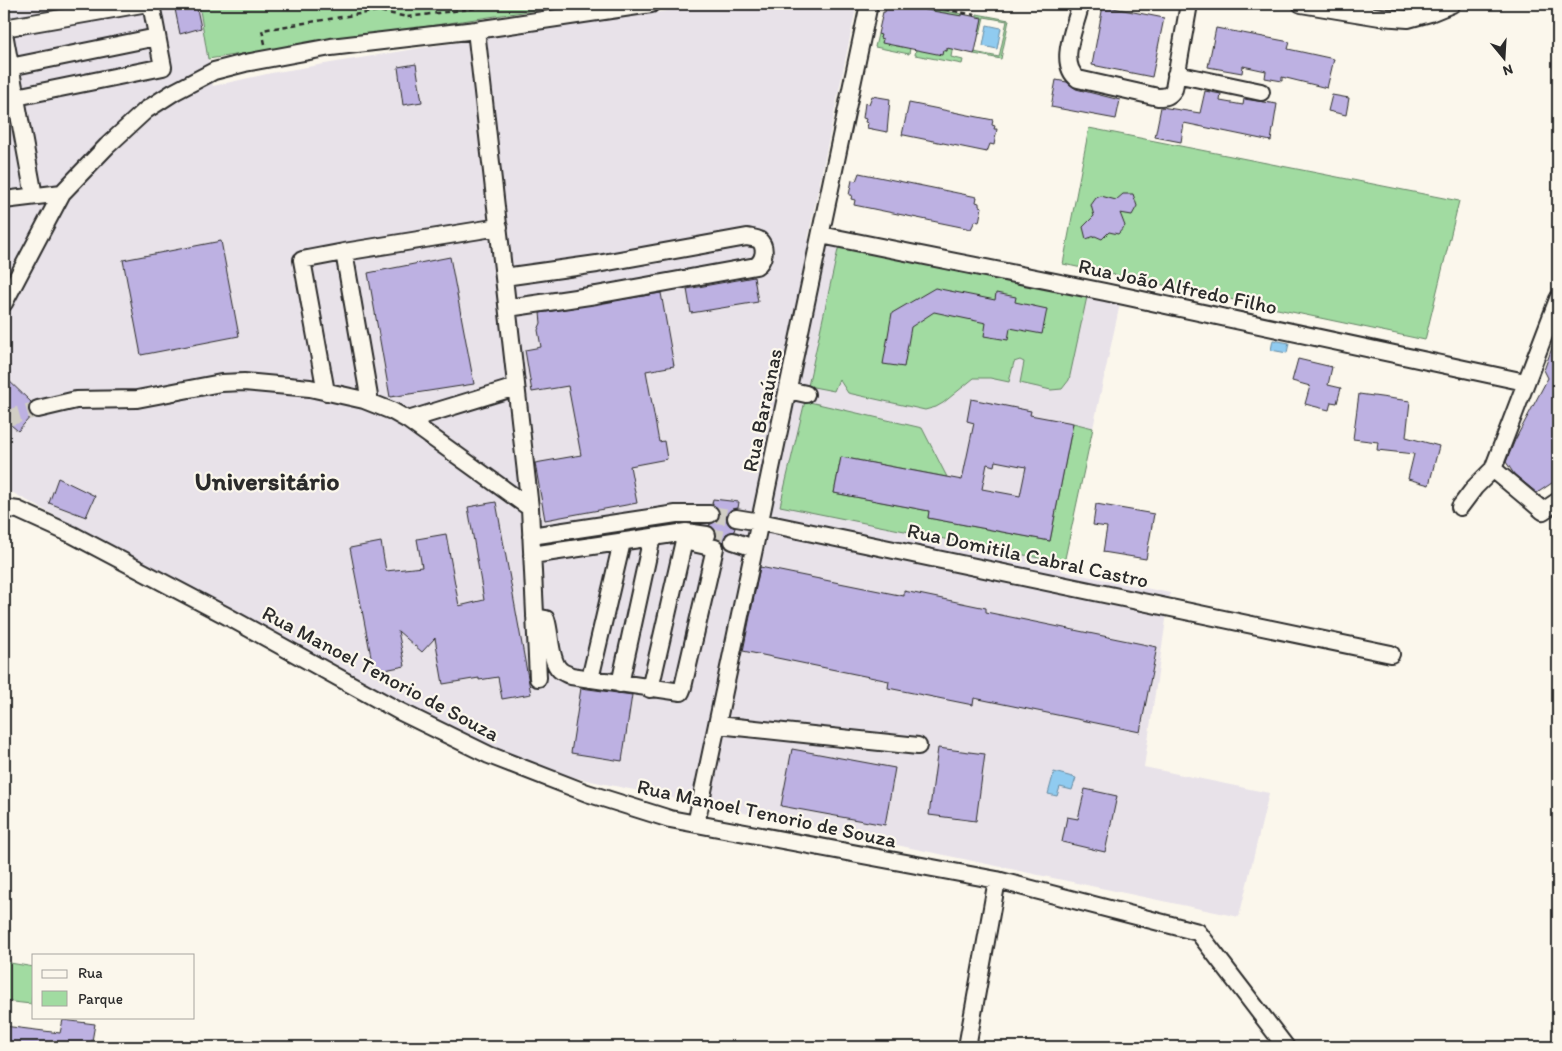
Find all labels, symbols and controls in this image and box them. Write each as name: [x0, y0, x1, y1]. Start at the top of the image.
north arrow: [1480, 32, 1530, 82]
text: N: [1501, 60, 1515, 79]
street label: Rua João Alfredo Filho: [1076, 253, 1280, 319]
street label: Rua Baraúnas: [737, 346, 787, 474]
district label: Universitário: [195, 465, 339, 497]
street label: Rua Domitila Cabral Castro: [905, 517, 1151, 593]
street label: Rua Manoel Tenorio de Souza: [258, 600, 504, 746]
street label: Rua Manoel Tenorio de Souza: [635, 773, 899, 853]
legend: [32, 954, 195, 1018]
text: Rua: [78, 964, 103, 982]
text: Parque: [78, 990, 123, 1008]

